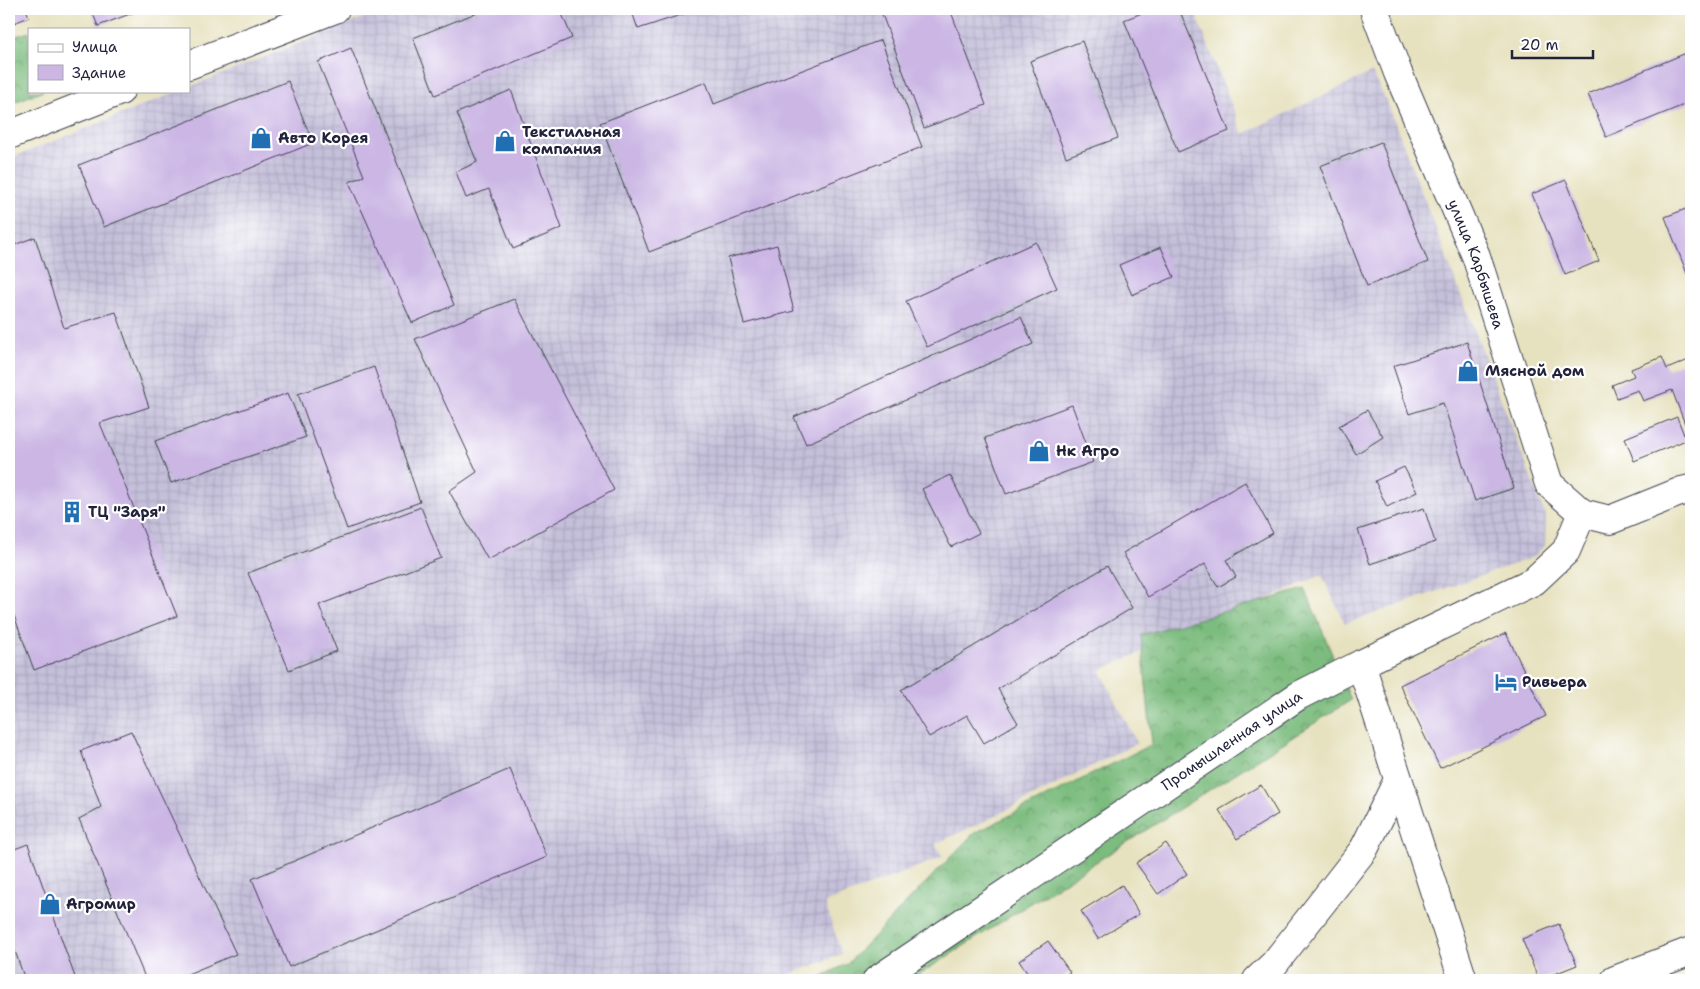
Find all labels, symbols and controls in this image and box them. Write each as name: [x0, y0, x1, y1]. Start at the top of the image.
legend: [28, 28, 190, 92]
scale bar: [1512, 28, 1594, 60]
text: 20 m: [1520, 35, 1559, 55]
text: Улица: [72, 37, 118, 57]
text: Здание: [72, 63, 126, 83]
place label: Текстильная компания: [522, 122, 621, 159]
shop icon: Авто Корея: [248, 125, 274, 151]
place label: Авто Корея: [278, 128, 368, 148]
shop icon: Текстильная компания: [492, 128, 518, 154]
street label: улица Карбышева: [1443, 196, 1509, 332]
shop icon: Мясной дом: [1455, 358, 1481, 384]
place label: Мясной дом: [1485, 361, 1585, 381]
shop icon: Нк Агро: [1026, 438, 1052, 464]
place label: Нк Агро: [1056, 441, 1119, 461]
building icon: ТЦ "Заря": [59, 499, 85, 525]
place label: ТЦ "Заря": [88, 502, 166, 522]
hotel icon: Ривьера: [1493, 669, 1519, 695]
place label: Ривьера: [1522, 672, 1587, 692]
street label: Промышленная улица: [1158, 686, 1307, 795]
shop icon: Агромир: [37, 891, 63, 917]
place label: Агромир: [66, 894, 136, 914]

